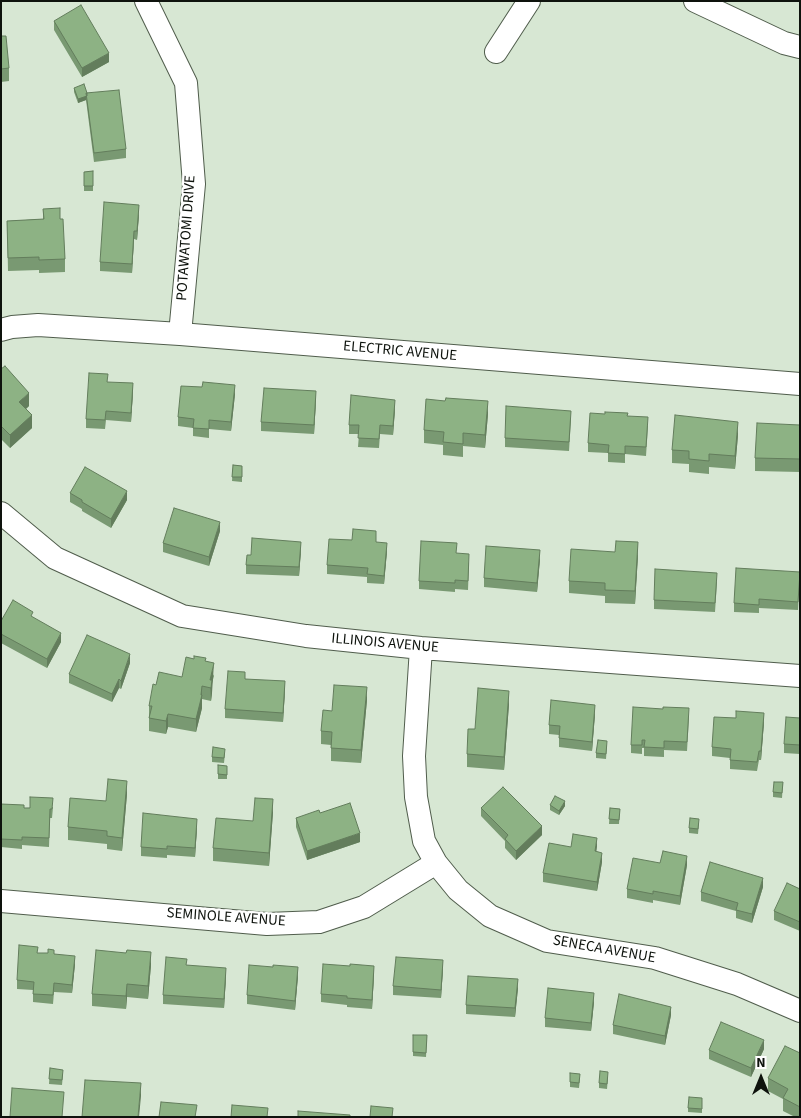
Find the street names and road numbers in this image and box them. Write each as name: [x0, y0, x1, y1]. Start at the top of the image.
street label: POTAWATOMI DRIVE: [174, 175, 200, 301]
street label: ELECTRIC AVENUE: [342, 338, 458, 366]
street label: ILLINOIS AVENUE: [330, 630, 440, 658]
street label: SEMINOLE AVENUE: [166, 905, 286, 931]
street label: SENECA AVENUE: [551, 932, 657, 968]

